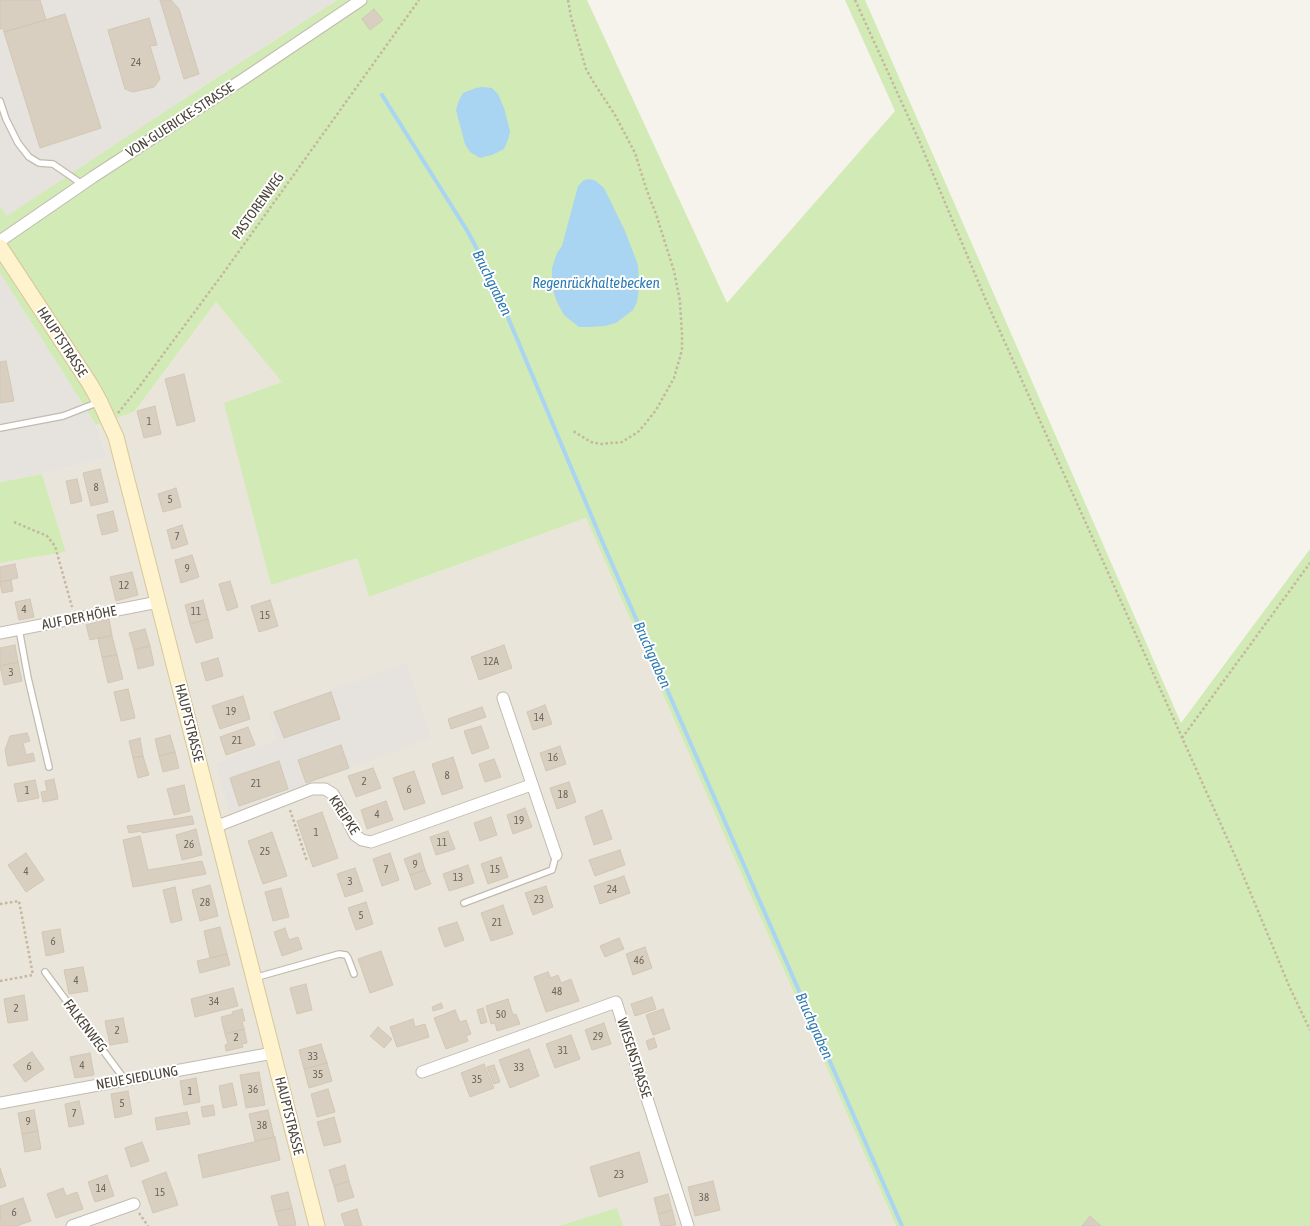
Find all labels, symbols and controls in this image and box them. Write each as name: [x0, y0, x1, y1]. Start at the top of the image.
house number: 24: [131, 56, 141, 70]
street label: VON-GUERICKE-STRASSE: [123, 79, 237, 161]
street label: PASTORENWEG: [228, 170, 288, 242]
water label: Bruchgraben: [468, 247, 516, 319]
water label: Regenrückhaltebecken: [532, 274, 660, 292]
street label: HAUPTSTRASSE: [33, 304, 91, 380]
house number: 1: [146, 415, 152, 429]
house number: 8: [93, 481, 99, 495]
house number: 5: [167, 493, 173, 507]
house number: 7: [174, 530, 180, 544]
house number: 9: [184, 562, 190, 576]
house number: 12: [119, 579, 129, 593]
house number: 4: [21, 603, 27, 617]
street label: AUF DER HÖHE: [40, 603, 118, 633]
house number: 11: [191, 605, 201, 619]
house number: 15: [260, 609, 270, 623]
water label: Bruchgraben: [629, 619, 675, 691]
house number: 12A: [483, 655, 499, 669]
house number: 3: [8, 666, 14, 680]
street label: HAUPTSTRASSE: [171, 682, 207, 764]
house number: 19: [226, 705, 236, 719]
house number: 14: [534, 711, 544, 725]
house number: 21: [232, 734, 242, 748]
house number: 16: [548, 751, 558, 765]
house number: 8: [444, 769, 450, 783]
house number: 2: [361, 775, 367, 789]
house number: 21: [251, 777, 261, 791]
house number: 6: [406, 783, 412, 797]
house number: 1: [24, 784, 30, 798]
house number: 18: [558, 788, 568, 802]
street label: KREIPKE: [325, 792, 363, 838]
house number: 4: [374, 808, 380, 822]
house number: 19: [514, 814, 524, 828]
house number: 1: [313, 826, 319, 840]
house number: 11: [437, 836, 447, 850]
house number: 26: [184, 838, 194, 852]
house number: 25: [260, 845, 270, 859]
house number: 9: [412, 858, 418, 872]
house number: 7: [383, 863, 389, 877]
house number: 15: [490, 863, 500, 877]
house number: 4: [23, 865, 29, 879]
house number: 13: [453, 871, 463, 885]
house number: 3: [347, 875, 353, 889]
house number: 24: [607, 883, 617, 897]
house number: 23: [534, 893, 544, 907]
house number: 28: [200, 896, 210, 910]
house number: 5: [358, 909, 364, 923]
house number: 21: [492, 916, 502, 930]
house number: 6: [50, 935, 56, 949]
house number: 46: [634, 954, 644, 968]
house number: 4: [73, 974, 79, 988]
house number: 48: [552, 985, 562, 999]
water label: Bruchgraben: [791, 990, 837, 1062]
house number: 34: [209, 995, 219, 1009]
street label: FALKENWEG: [60, 996, 110, 1056]
house number: 2: [13, 1002, 19, 1016]
house number: 50: [496, 1008, 506, 1022]
street label: WIESENSTRASSE: [613, 1016, 655, 1100]
house number: 2: [114, 1024, 120, 1038]
house number: 29: [593, 1030, 603, 1044]
house number: 2: [233, 1031, 239, 1045]
house number: 31: [558, 1044, 568, 1058]
house number: 33: [308, 1050, 318, 1064]
house number: 4: [79, 1059, 85, 1073]
house number: 6: [26, 1060, 32, 1074]
house number: 33: [514, 1061, 524, 1075]
street label: NEUE SIEDLUNG: [95, 1063, 179, 1093]
house number: 35: [313, 1068, 323, 1082]
house number: 35: [472, 1073, 482, 1087]
street label: HAUPTSTRASSE: [271, 1075, 307, 1157]
house number: 36: [248, 1083, 258, 1097]
house number: 1: [187, 1085, 193, 1099]
house number: 5: [119, 1097, 125, 1111]
house number: 7: [71, 1107, 77, 1121]
house number: 9: [25, 1115, 31, 1129]
house number: 38: [257, 1119, 267, 1133]
house number: 23: [614, 1168, 624, 1182]
house number: 14: [96, 1182, 106, 1196]
house number: 15: [155, 1186, 165, 1200]
house number: 38: [699, 1191, 709, 1205]
house number: 6: [11, 1206, 17, 1220]

